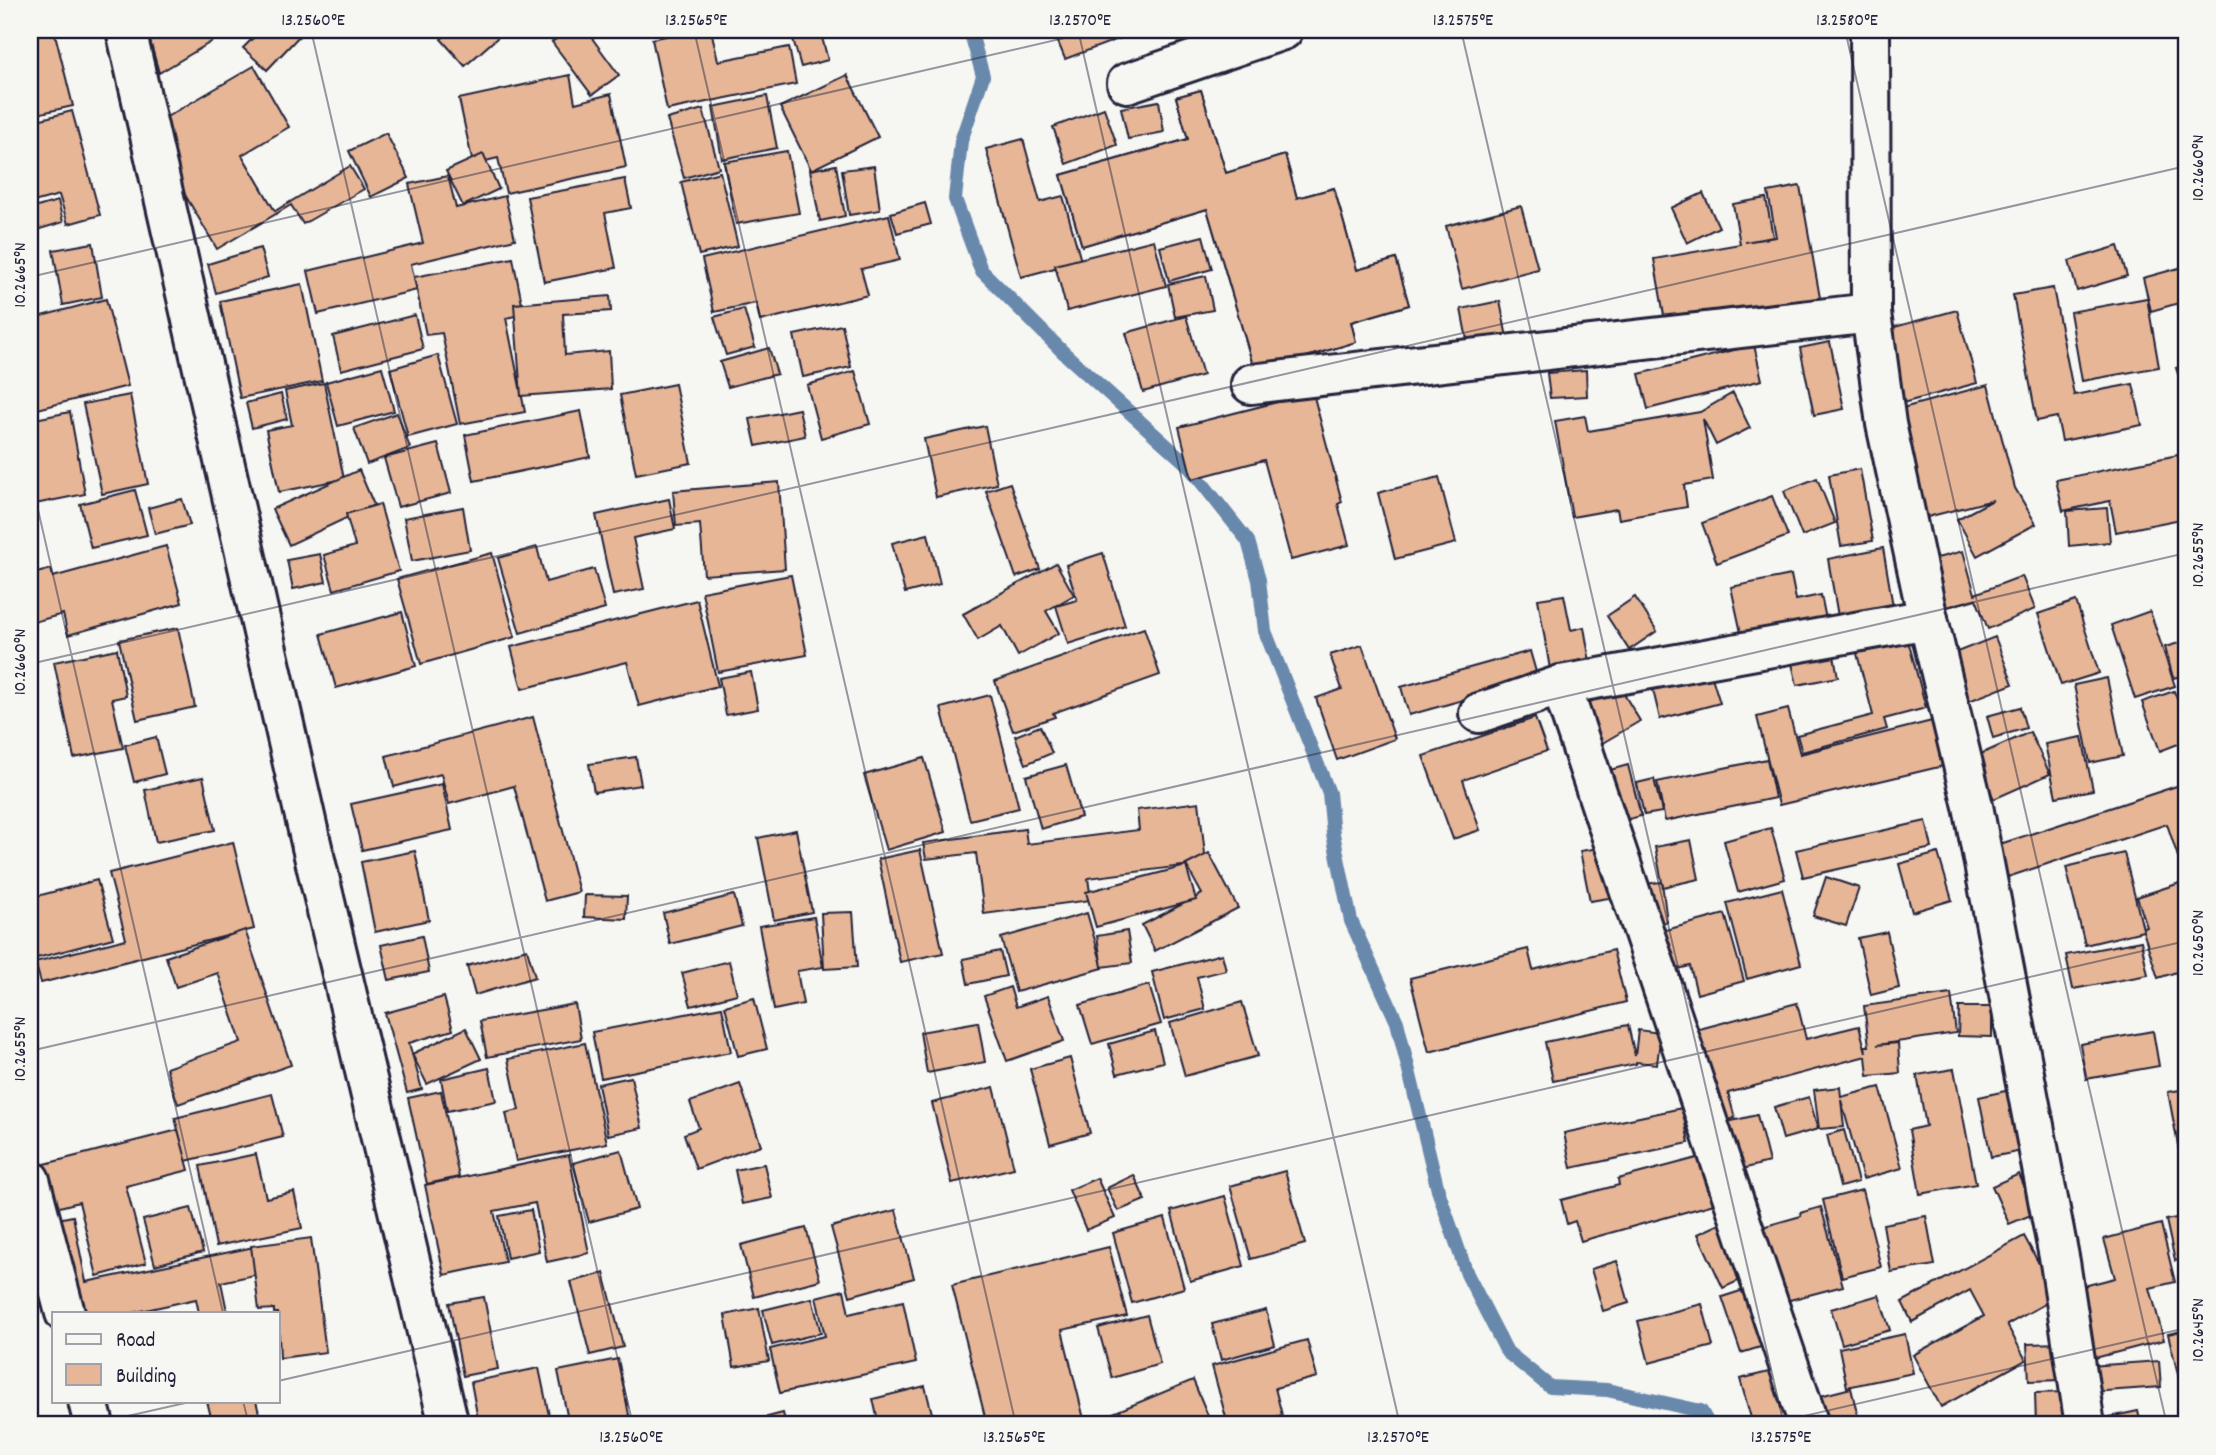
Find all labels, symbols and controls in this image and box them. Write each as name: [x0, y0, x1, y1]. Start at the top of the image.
text: 13.2560°E: [281, 9, 345, 34]
text: 13.2565°E: [665, 9, 727, 34]
text: 13.2570°E: [1049, 9, 1111, 34]
text: 13.2575°E: [1433, 9, 1493, 34]
text: 13.2580°E: [1816, 9, 1878, 34]
text: 10.2660°N: [2187, 135, 2212, 201]
text: 10.2665°N: [9, 242, 34, 308]
text: 10.2655°N: [2187, 523, 2212, 587]
text: 10.2660°N: [9, 629, 34, 695]
text: 10.2650°N: [2187, 910, 2212, 976]
text: 10.2655°N: [9, 1017, 34, 1081]
text: 10.2645°N: [2187, 1298, 2212, 1362]
legend: [52, 1312, 280, 1402]
text: Road: [116, 1327, 155, 1357]
text: Building: [116, 1363, 176, 1393]
text: 13.2560°E: [599, 1426, 663, 1451]
text: 13.2565°E: [983, 1426, 1045, 1451]
text: 13.2570°E: [1367, 1426, 1429, 1451]
text: 13.2575°E: [1751, 1426, 1811, 1451]

